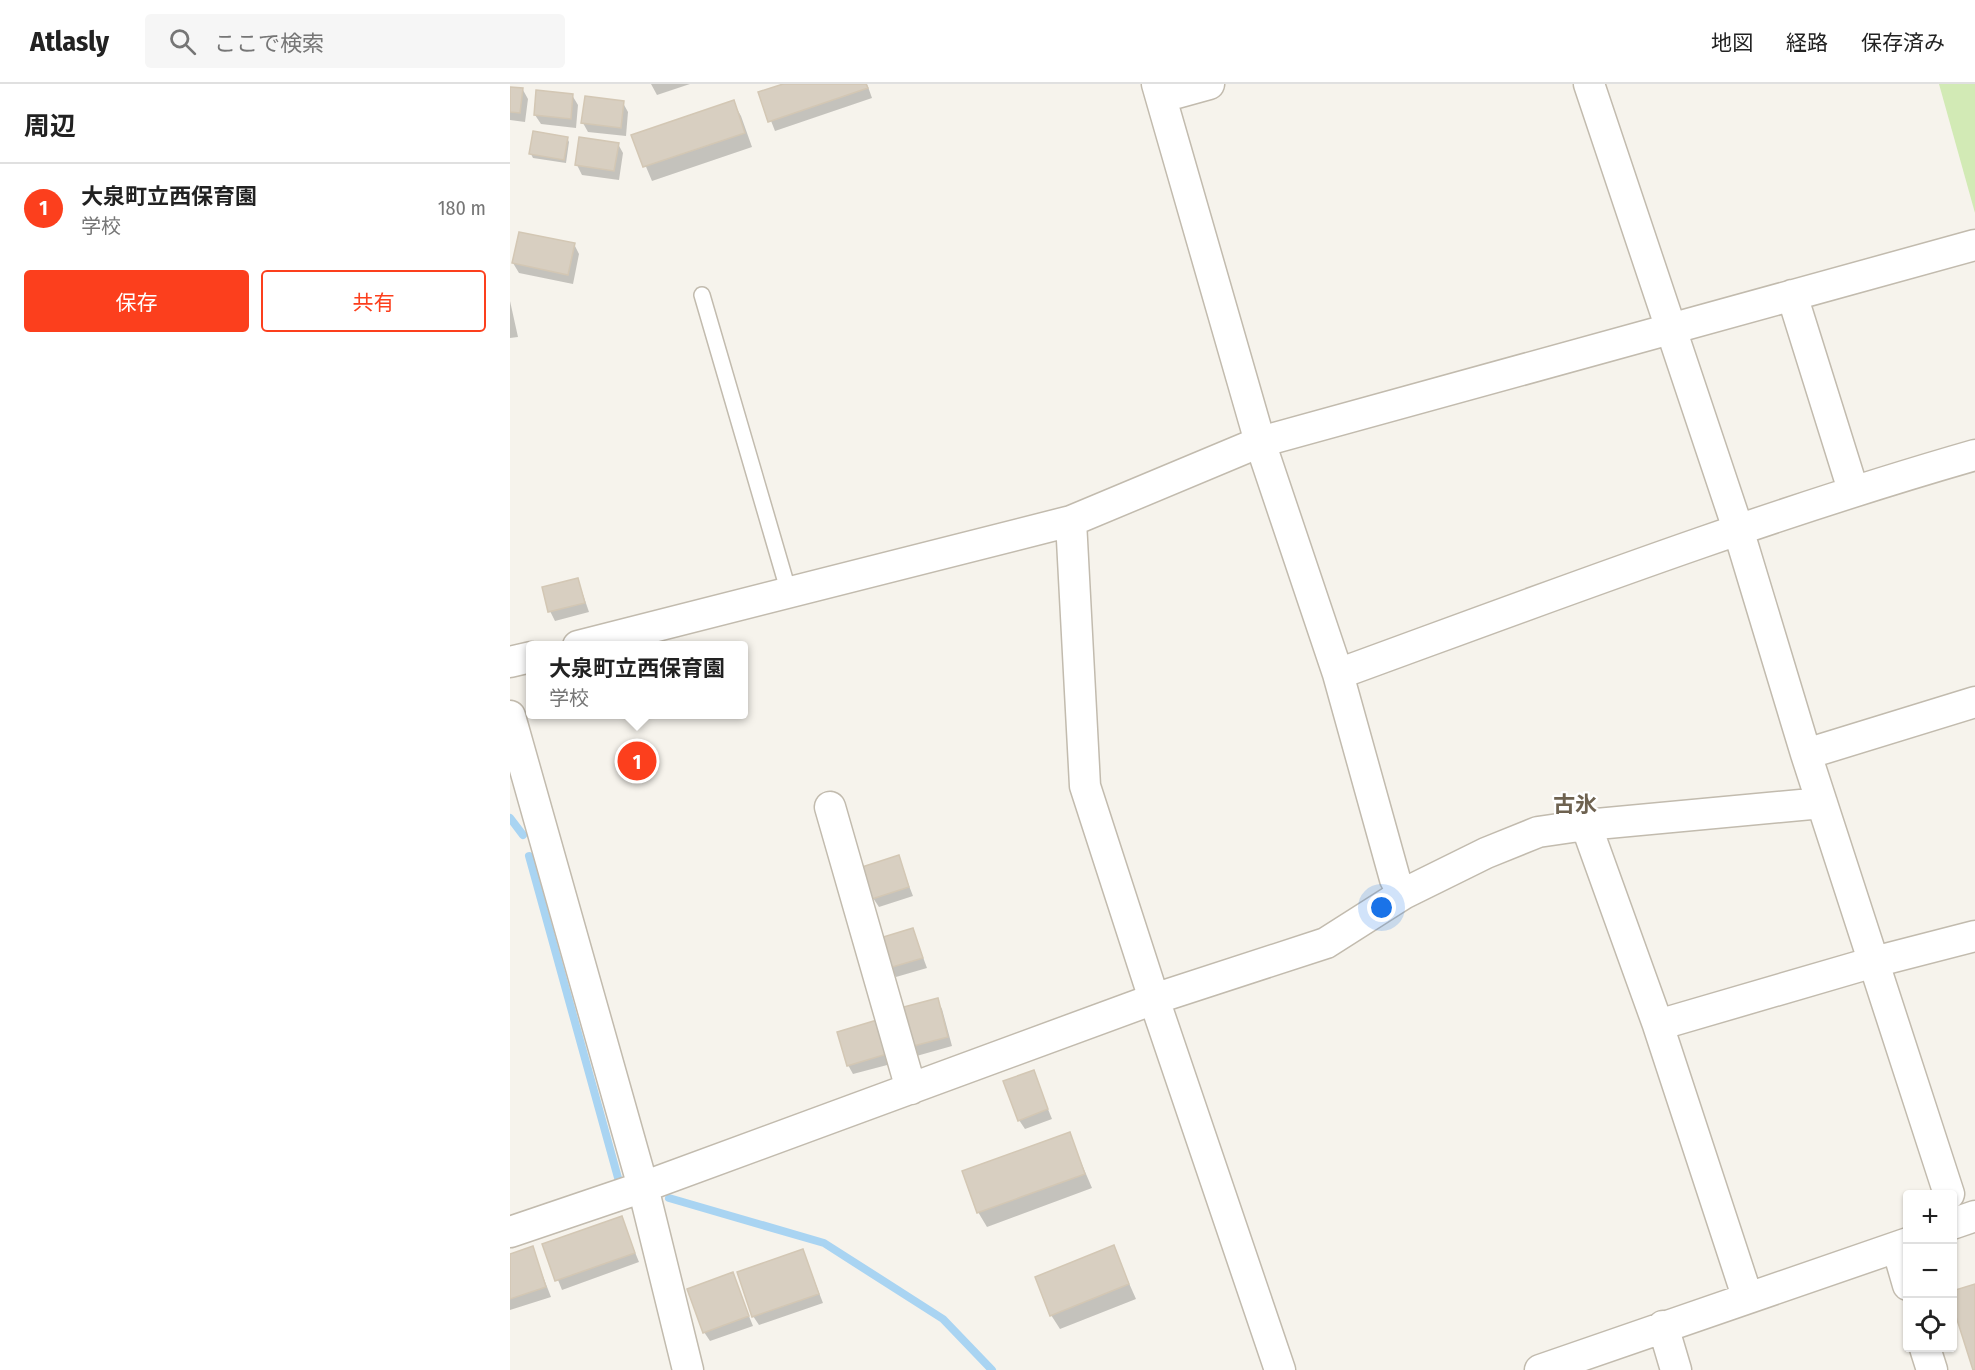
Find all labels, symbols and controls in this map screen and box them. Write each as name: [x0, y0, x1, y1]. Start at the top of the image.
search box: [145, 14, 565, 68]
text: Atlasly: [30, 25, 109, 58]
icon: search: [166, 25, 199, 58]
text: ここで検索: [214, 30, 324, 57]
text: 地図: [1711, 30, 1753, 56]
text: 経路: [1786, 30, 1828, 56]
text: 保存済み: [1861, 30, 1945, 56]
text: 周辺: [24, 111, 76, 142]
text: 大泉町立西保育園: [81, 183, 257, 210]
text: 1: [39, 196, 48, 220]
text: 180 m: [438, 196, 486, 220]
text: 学校: [81, 214, 121, 238]
button: 保存: [24, 270, 249, 332]
button: 共有: [261, 270, 486, 332]
popup: [526, 641, 748, 719]
text: 大泉町立西保育園: [549, 655, 725, 682]
text: 学校: [549, 686, 589, 710]
pin: 1: [618, 738, 656, 784]
district label: 古氷: [1553, 791, 1597, 818]
your location: [1367, 893, 1396, 922]
map controls: [1903, 1190, 1957, 1352]
button: +: [1903, 1190, 1957, 1244]
button: −: [1903, 1244, 1957, 1298]
button: locate: [1903, 1298, 1957, 1352]

